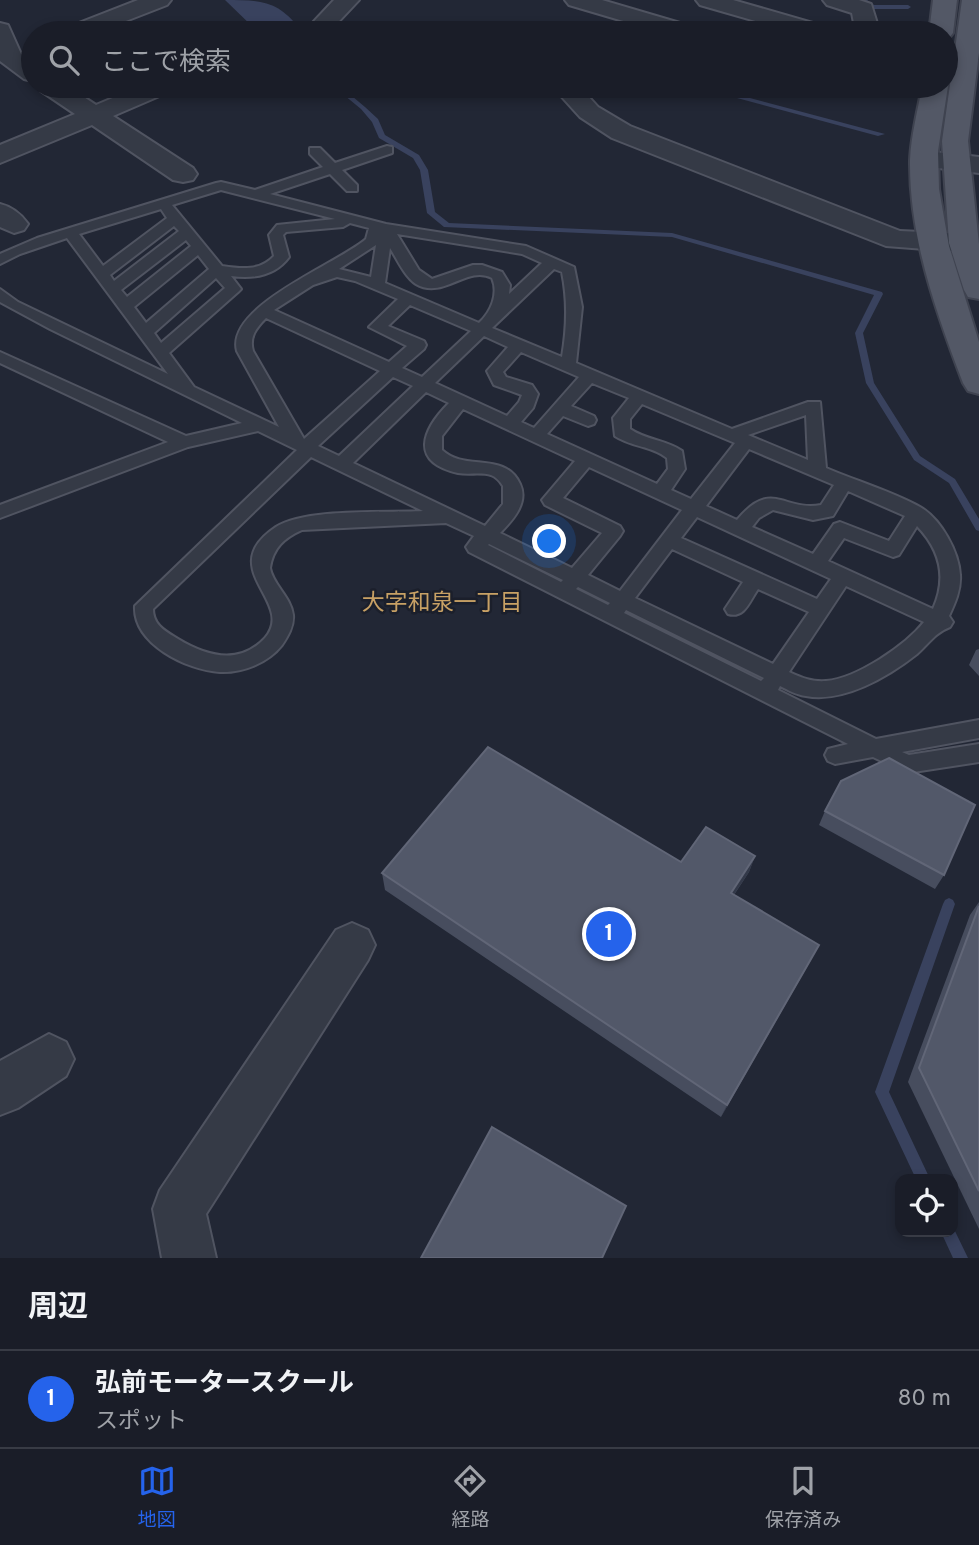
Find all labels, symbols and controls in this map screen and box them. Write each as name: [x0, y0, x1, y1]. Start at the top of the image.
search box: [21, 21, 958, 98]
icon: search: [45, 41, 83, 79]
text: ここで検索: [101, 47, 231, 80]
your location: [532, 524, 566, 558]
district label: 大字和泉一丁目: [362, 590, 523, 619]
pin: 1: [586, 908, 632, 960]
map controls: [895, 1174, 958, 1237]
button: locate: [895, 1174, 958, 1237]
text: 周辺: [28, 1290, 88, 1327]
text: 弘前モータースクール: [95, 1368, 354, 1401]
text: 1: [46, 1385, 56, 1414]
text: 80 m: [898, 1385, 951, 1414]
text: スポット: [95, 1408, 187, 1437]
tab: 地図: [138, 1462, 176, 1533]
tab: 経路: [451, 1462, 489, 1533]
tab: 保存済み: [765, 1462, 841, 1533]

